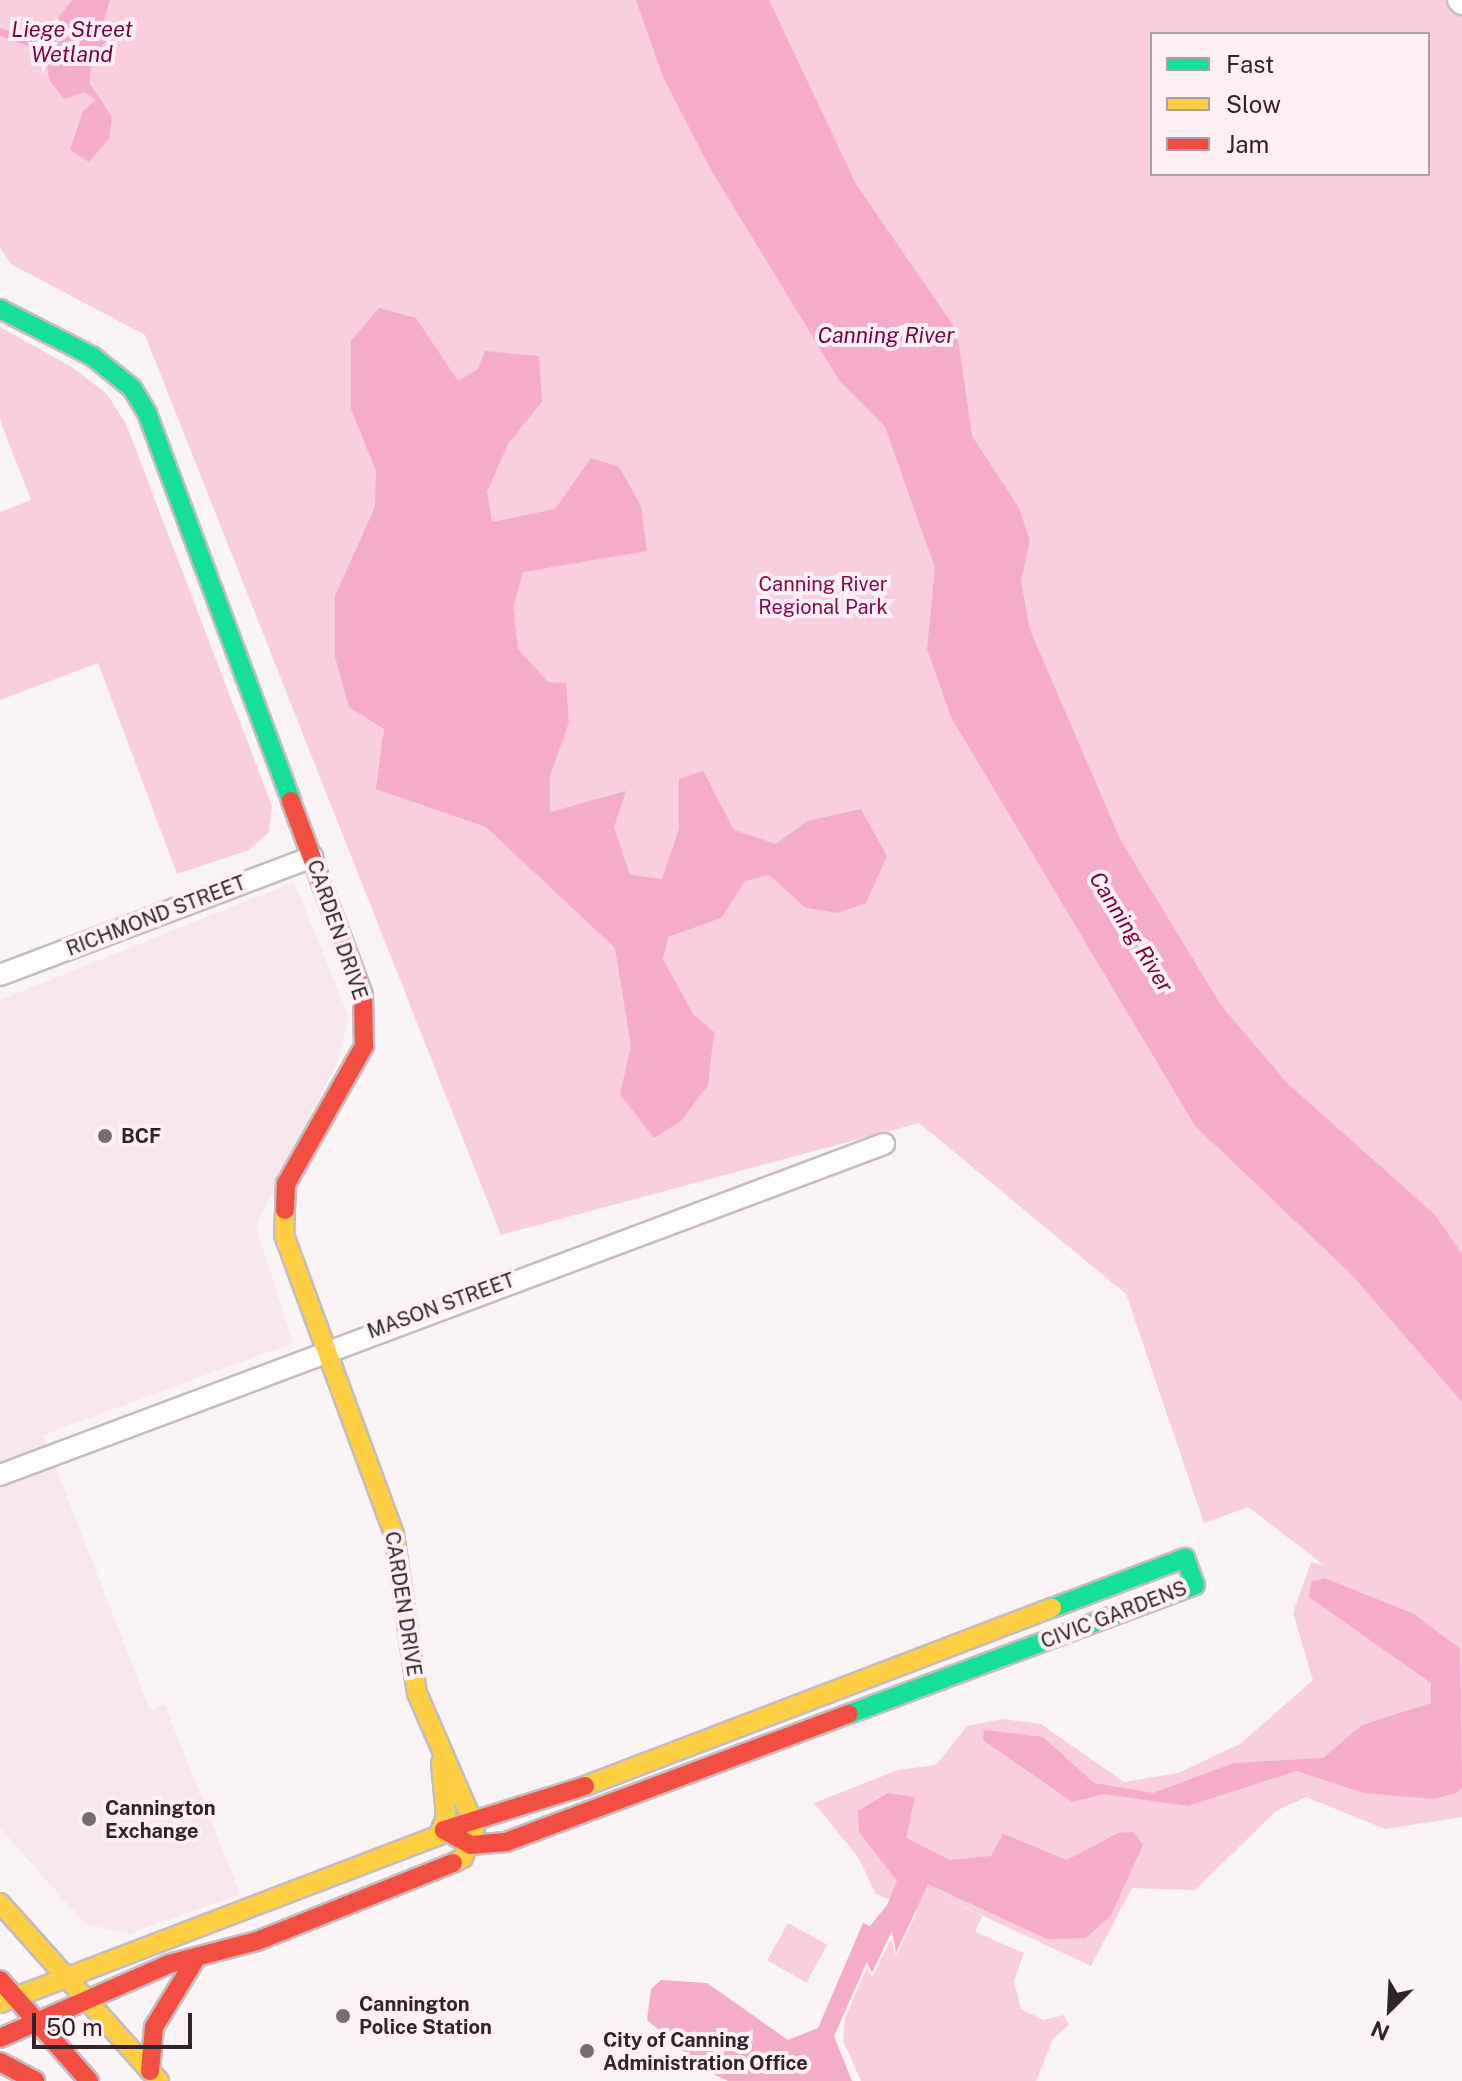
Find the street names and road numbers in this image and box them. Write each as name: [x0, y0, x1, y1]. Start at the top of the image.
street label: CARDEN DRIVE: [302, 857, 372, 1003]
street label: RICHMOND STREET: [63, 871, 249, 961]
street label: MASON STREET: [364, 1268, 518, 1344]
street label: CARDEN DRIVE: [380, 1530, 426, 1678]
street label: CIVIC GARDENS: [1038, 1576, 1190, 1654]

